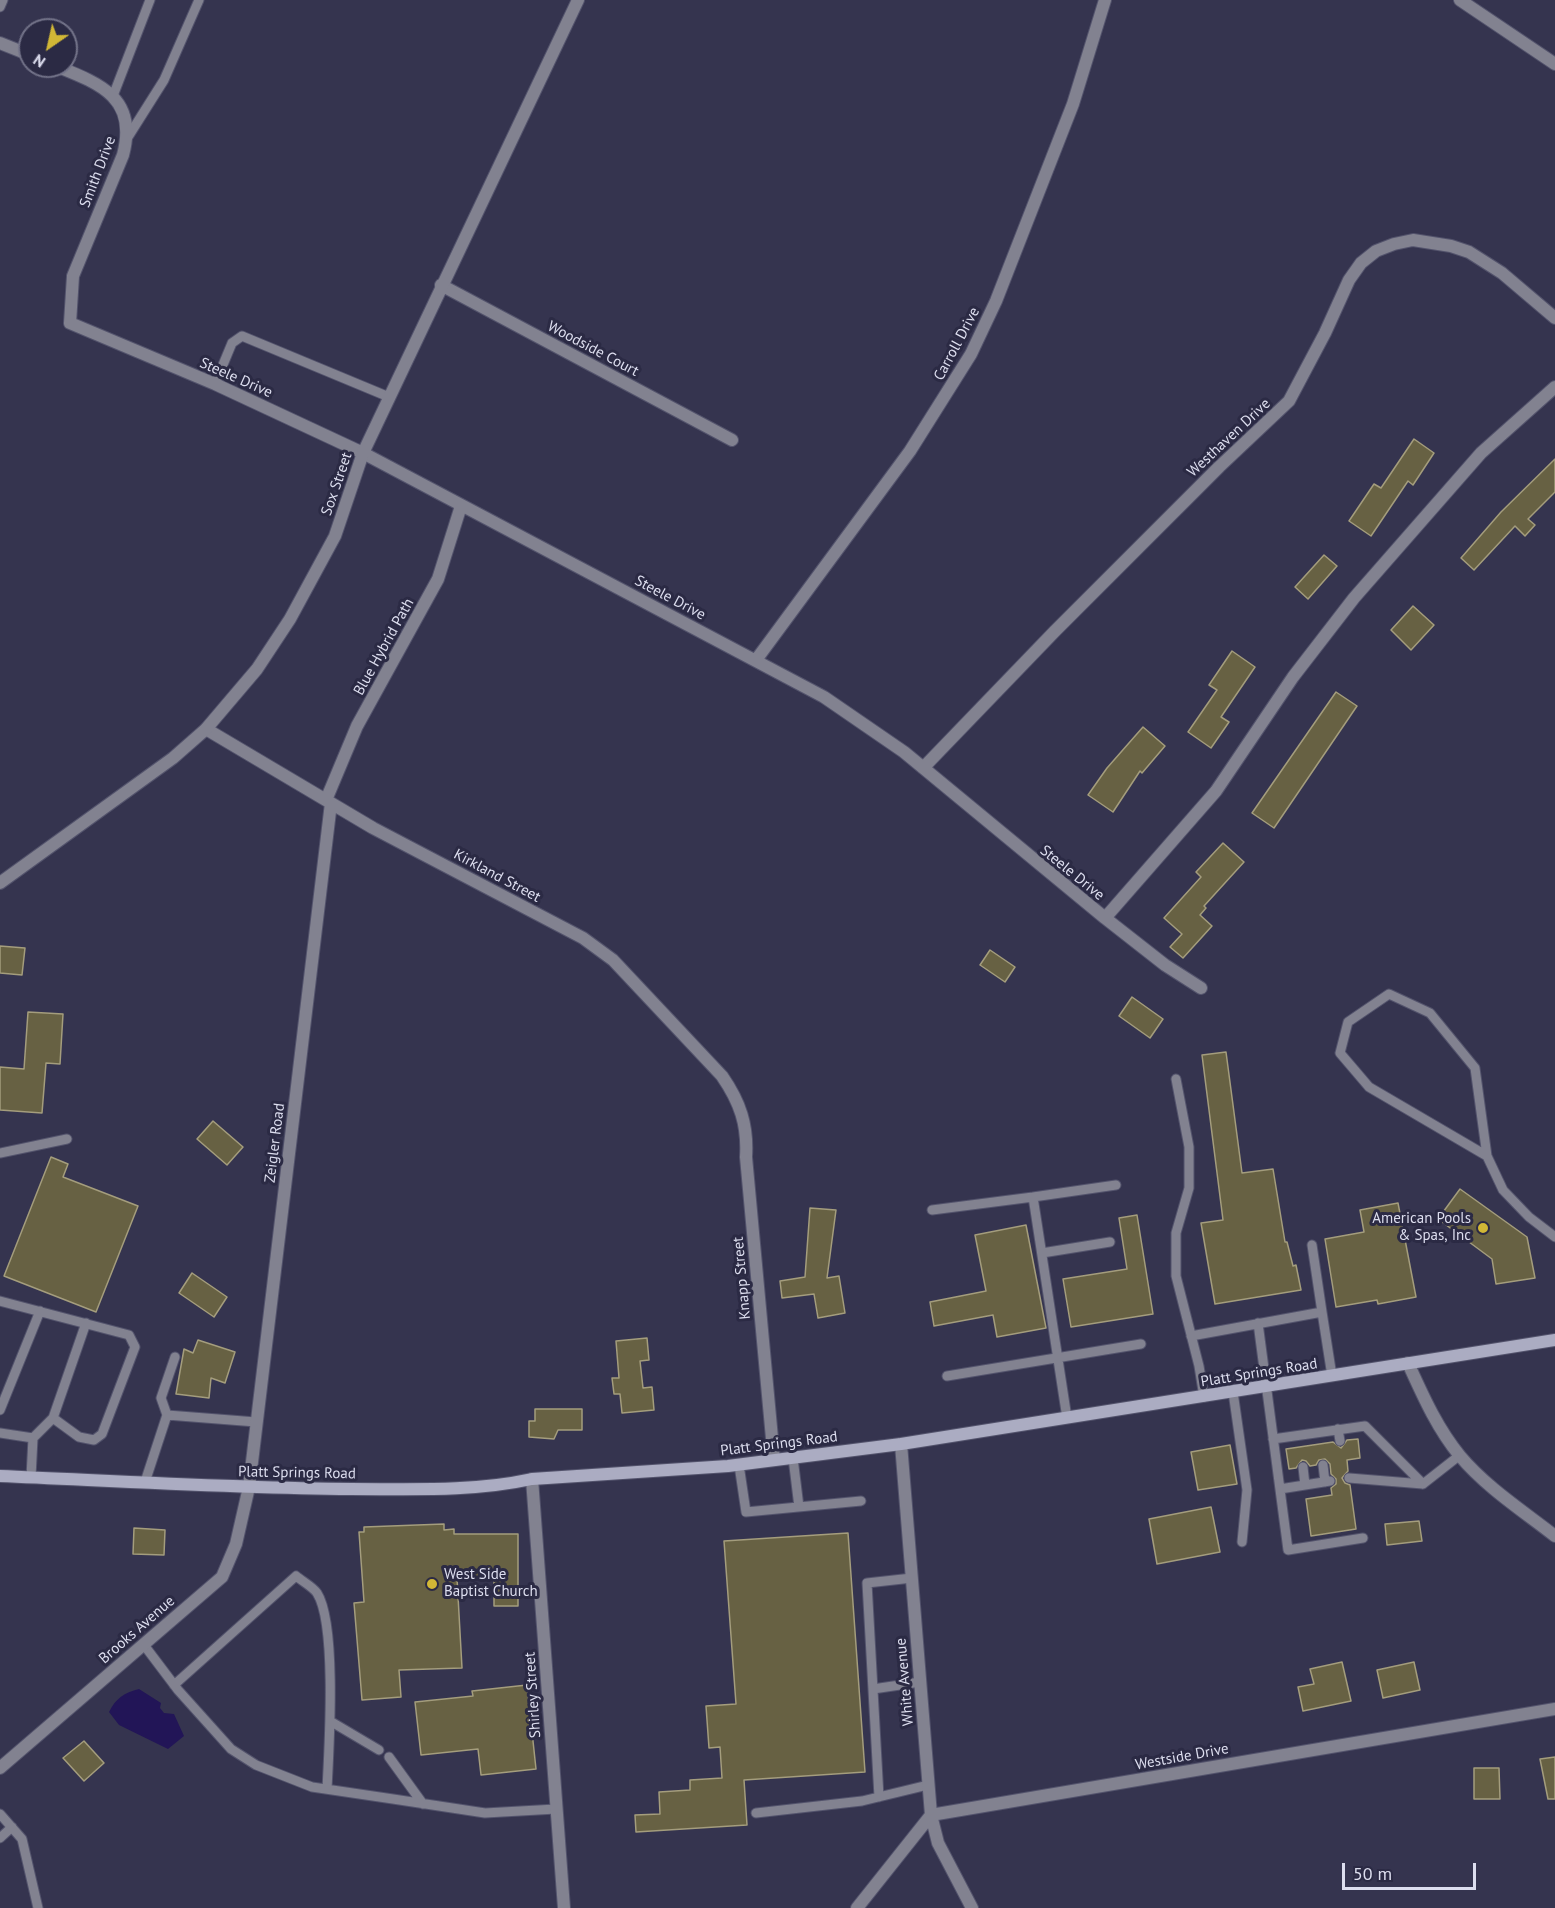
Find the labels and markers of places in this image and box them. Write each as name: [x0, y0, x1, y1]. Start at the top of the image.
place label: American Pools & Spas, Inc: [1372, 1210, 1471, 1245]
marker: American Pools & Spas, Inc: [1476, 1221, 1490, 1235]
place label: West Side Baptist Church: [444, 1566, 538, 1601]
marker: West Side Baptist Church: [425, 1577, 439, 1591]

